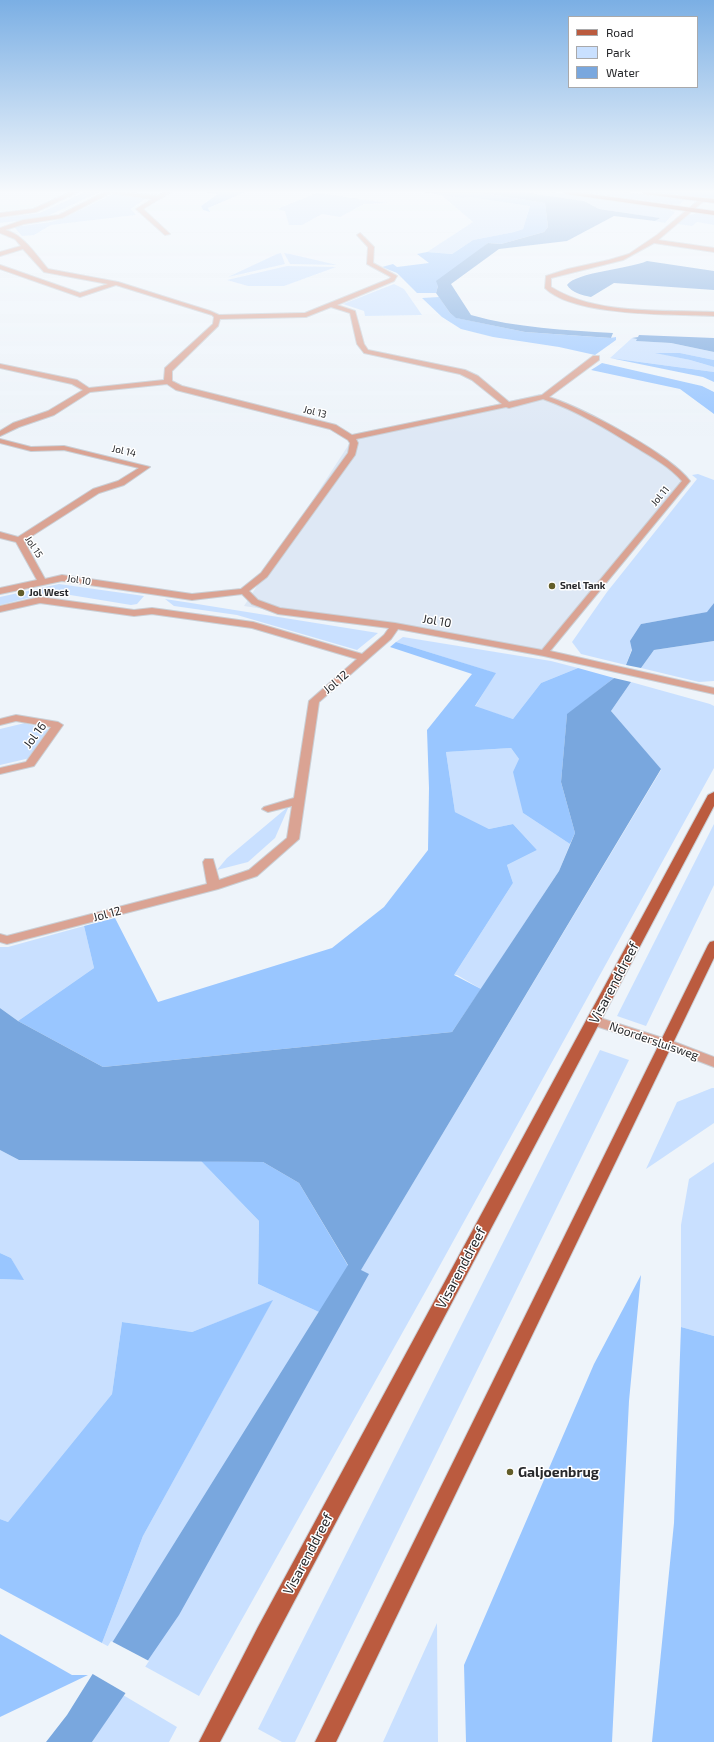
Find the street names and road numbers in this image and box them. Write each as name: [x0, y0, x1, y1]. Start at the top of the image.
street label: Jol 13: [302, 403, 328, 421]
street label: Jol 14: [111, 442, 137, 460]
street label: Jol 11: [648, 484, 672, 508]
street label: Jol 15: [22, 534, 46, 560]
street label: Jol 10: [66, 572, 92, 588]
street label: Jol 10: [421, 611, 453, 631]
street label: Jol 12: [320, 667, 352, 697]
street label: Jol 16: [21, 719, 49, 751]
street label: Jol 12: [91, 903, 123, 925]
street label: Visarenddreef: [586, 939, 642, 1027]
street label: Noordersluisweg: [607, 1019, 701, 1063]
street label: Visarenddreef: [433, 1224, 489, 1312]
street label: Visarenddreef: [280, 1510, 336, 1598]

